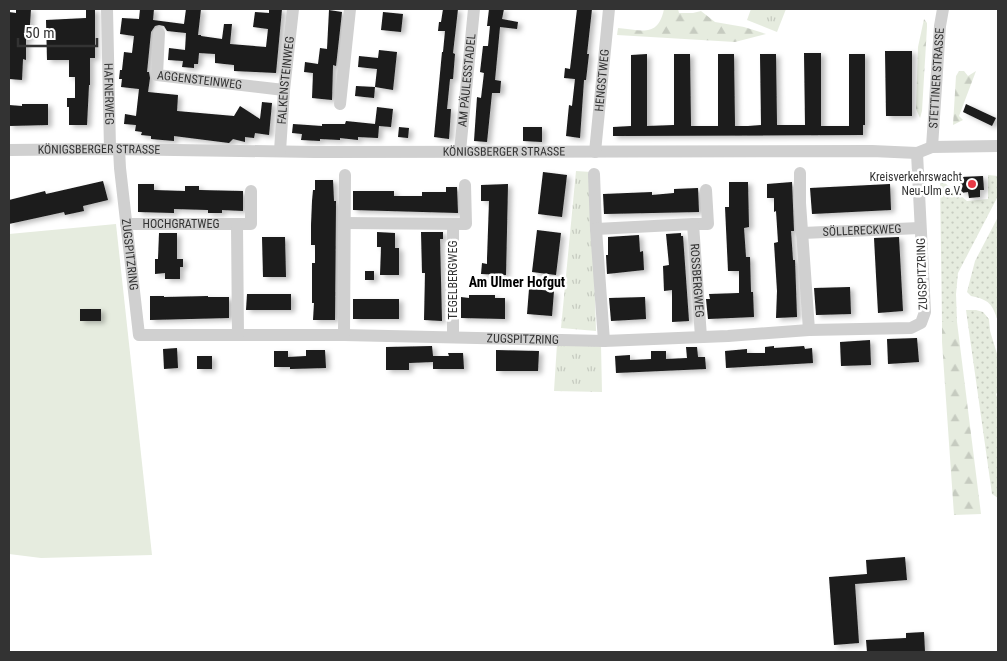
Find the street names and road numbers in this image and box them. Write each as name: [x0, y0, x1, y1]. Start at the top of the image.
street label: STETTINER STRASSE: [926, 27, 947, 129]
street label: AM PÄULESSTADEL: [455, 33, 479, 128]
street label: FALKENSTEINWEG: [275, 35, 297, 125]
street label: HENGSTWEG: [592, 48, 612, 112]
street label: HAFNERWEG: [101, 63, 116, 125]
street label: AGGENSTEINWEG: [156, 68, 243, 92]
street label: KÖNIGSBERGER STRASSE: [38, 142, 160, 157]
street label: KÖNIGSBERGER STRASSE: [443, 144, 565, 159]
street label: HOCHGRATWEG: [142, 217, 220, 231]
street label: ZUGSPITZRING: [119, 218, 141, 291]
street label: SÖLLERECKWEG: [822, 222, 902, 239]
street label: ZUGSPITZRING: [914, 238, 930, 310]
street label: TEGELBERGWEG: [446, 240, 460, 320]
street label: ROSSBERGWEG: [687, 243, 707, 318]
street label: ZUGSPITZRING: [487, 331, 559, 347]

